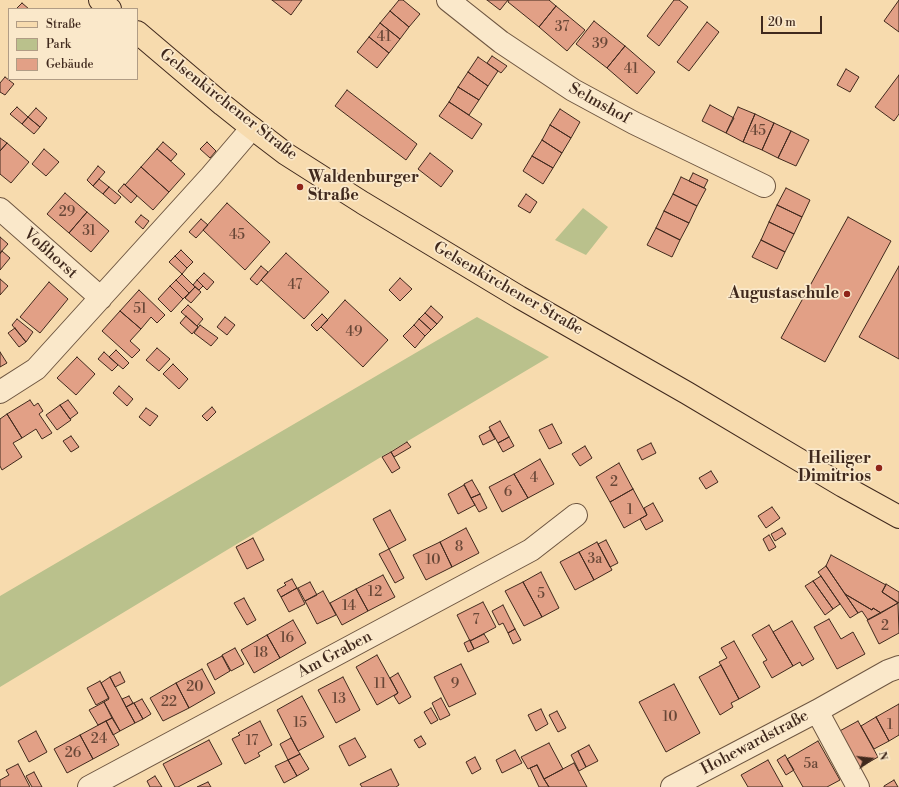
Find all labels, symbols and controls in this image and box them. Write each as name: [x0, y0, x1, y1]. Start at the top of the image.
legend: [8, 8, 138, 80]
scale bar: [763, 8, 824, 34]
text: 20 m: [768, 15, 796, 30]
text: Straße: [46, 17, 81, 32]
house number: 37: [555, 20, 569, 36]
house number: 41: [377, 30, 391, 46]
text: Park: [46, 37, 71, 52]
house number: 39: [592, 37, 608, 53]
street label: Gelsenkirchener Straße: [155, 45, 301, 165]
text: Gebäude: [46, 57, 94, 72]
house number: 41: [624, 62, 638, 78]
street label: Selmshof: [565, 79, 633, 129]
house number: 45: [750, 124, 766, 140]
place label: Waldenburger Straße: [308, 168, 419, 206]
marker: Waldenburger Straße: [295, 182, 305, 192]
house number: 29: [59, 205, 75, 221]
house number: 31: [82, 224, 96, 240]
street label: Voßhorst: [19, 225, 81, 283]
house number: 45: [229, 228, 245, 244]
street label: Gelsenkirchener Straße: [430, 238, 586, 340]
house number: 47: [288, 278, 302, 294]
place label: Augustaschule: [728, 284, 839, 304]
marker: Augustaschule: [842, 289, 852, 299]
house number: 51: [133, 302, 147, 318]
house number: 49: [346, 325, 362, 341]
place label: Heiliger Dimitrios: [798, 449, 871, 487]
marker: Heiliger Dimitrios: [874, 463, 884, 473]
house number: 4: [530, 471, 538, 487]
house number: 2: [610, 475, 618, 491]
house number: 6: [504, 485, 512, 501]
house number: 1: [627, 503, 633, 519]
house number: 8: [455, 540, 463, 556]
house number: 3a: [588, 552, 602, 568]
house number: 10: [426, 553, 440, 569]
house number: 12: [368, 585, 382, 601]
house number: 5: [537, 587, 545, 603]
house number: 14: [342, 599, 356, 615]
house number: 7: [472, 613, 480, 629]
house number: 2: [881, 619, 889, 635]
street label: Am Graben: [294, 627, 376, 683]
house number: 16: [280, 631, 294, 647]
house number: 18: [254, 646, 268, 662]
house number: 11: [374, 677, 386, 693]
house number: 9: [451, 677, 459, 693]
house number: 20: [186, 680, 204, 696]
house number: 13: [332, 692, 346, 708]
house number: 22: [161, 695, 177, 711]
street label: Hohewardstraße: [698, 707, 812, 779]
house number: 10: [663, 710, 677, 726]
house number: 15: [293, 716, 307, 732]
house number: 1: [887, 718, 893, 734]
house number: 24: [91, 732, 107, 748]
house number: 17: [246, 734, 258, 750]
north arrow: [851, 739, 891, 779]
house number: 26: [65, 746, 81, 762]
text: N: [875, 750, 890, 762]
house number: 5a: [804, 757, 818, 773]

